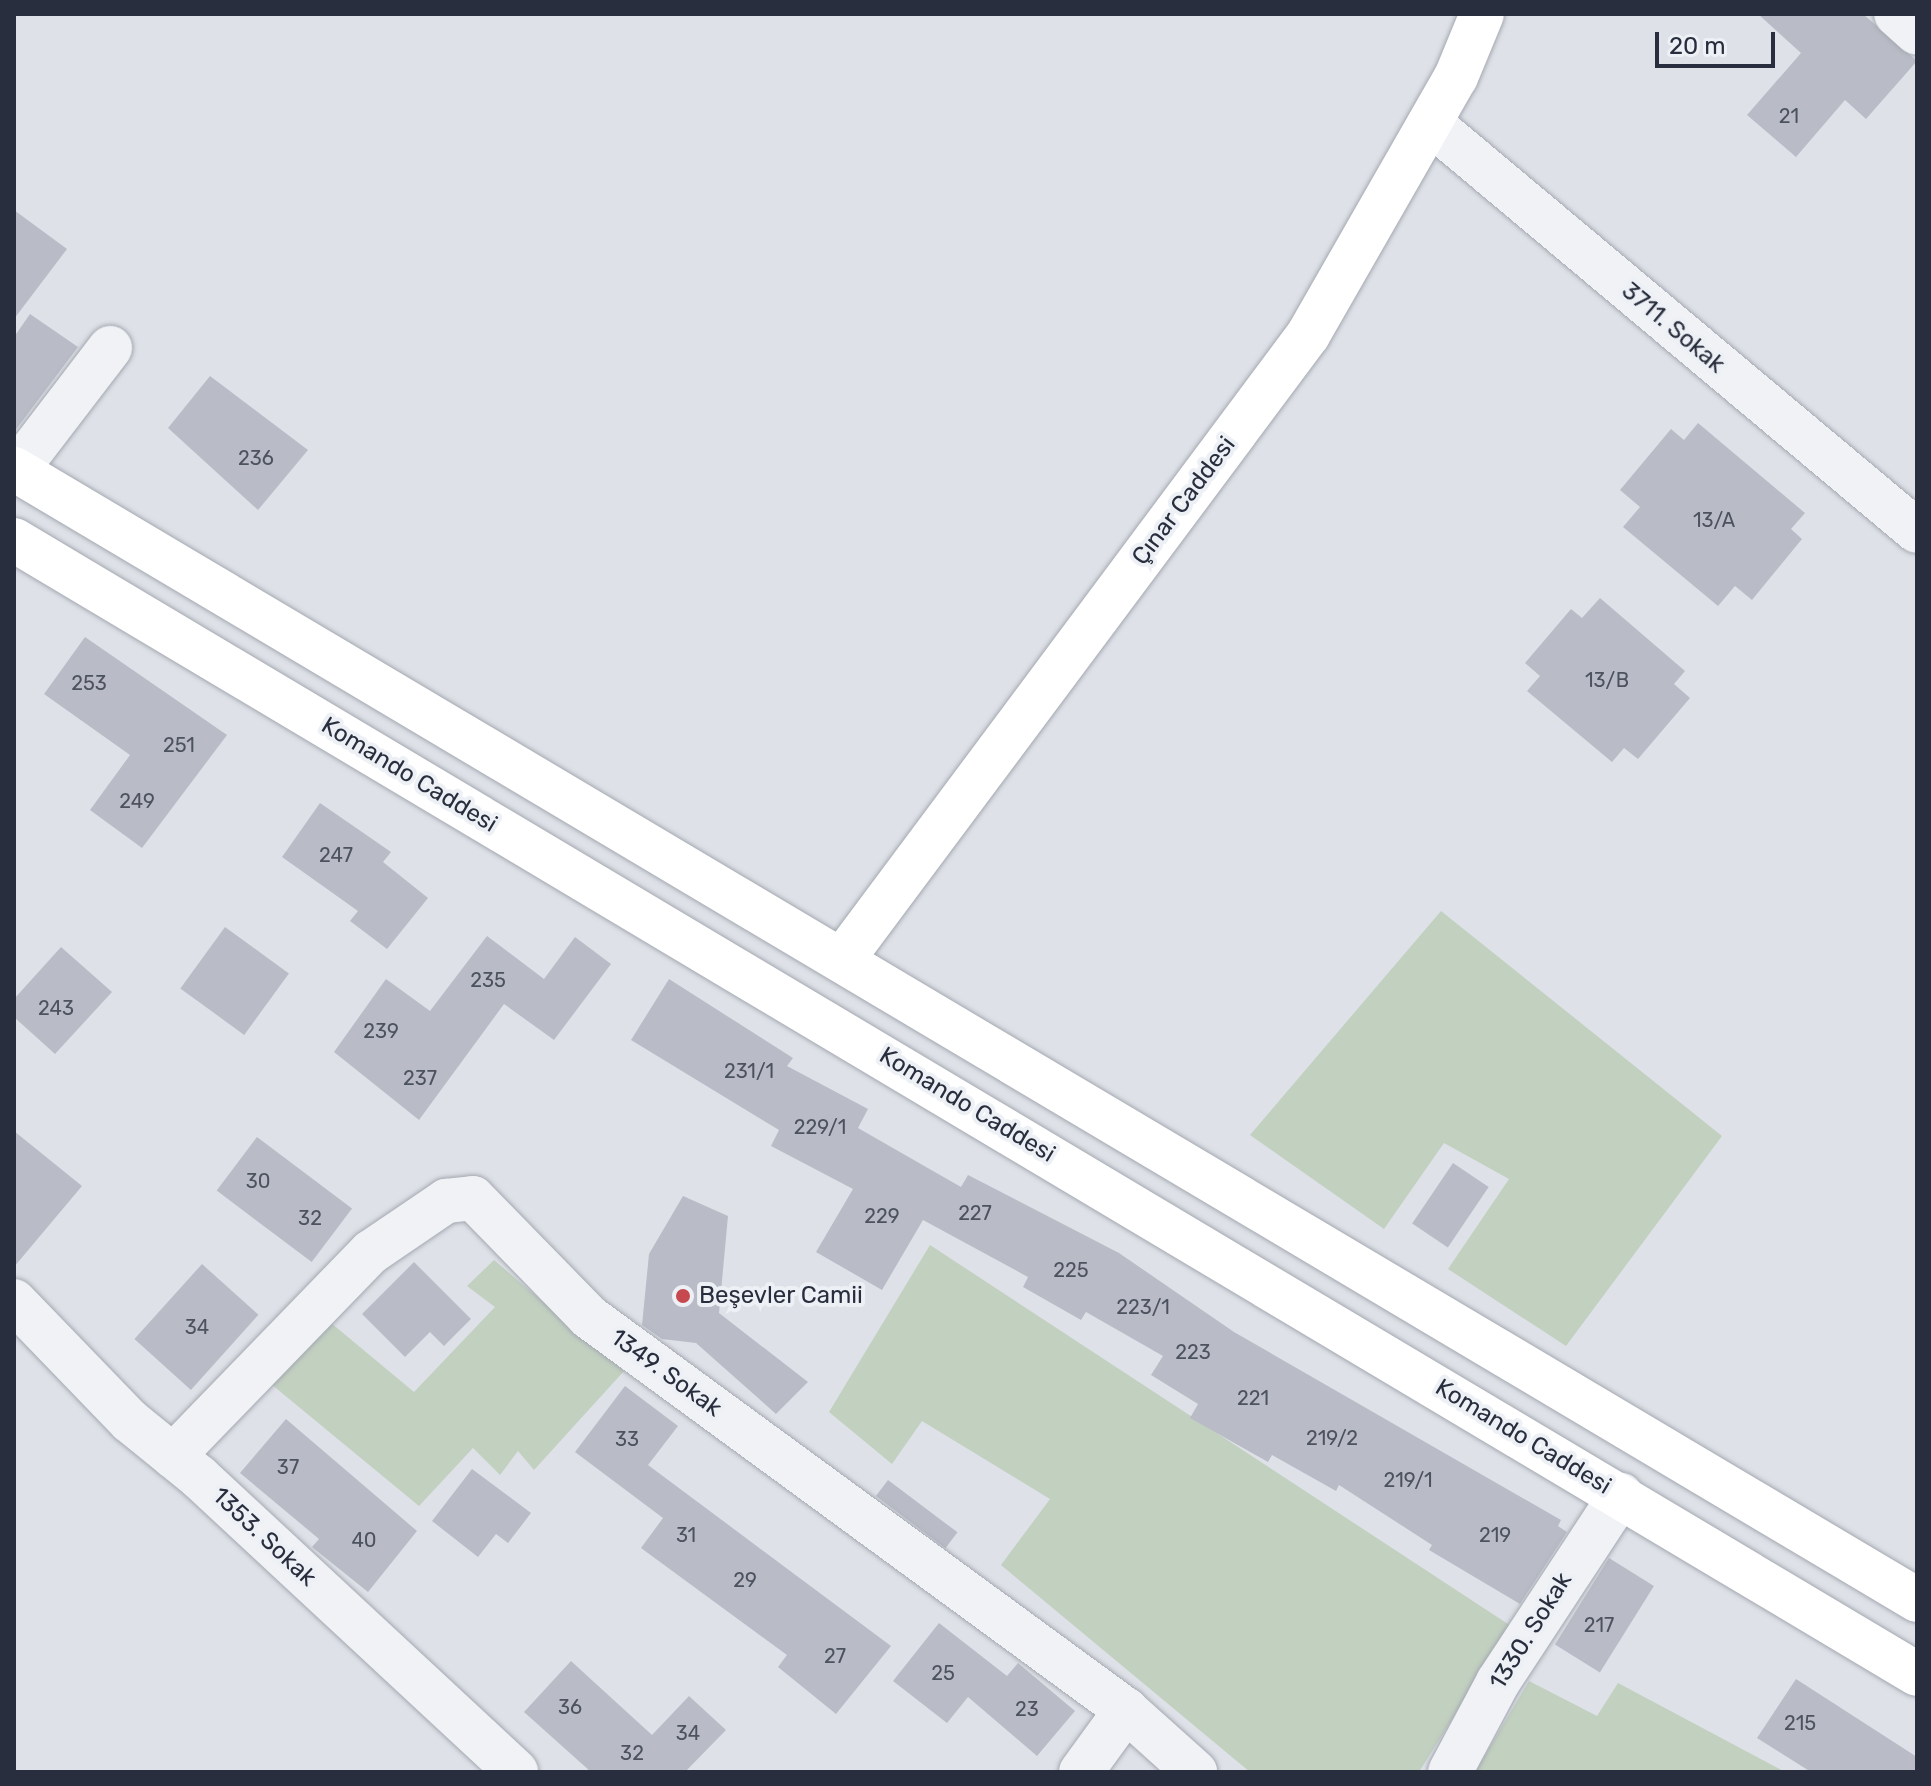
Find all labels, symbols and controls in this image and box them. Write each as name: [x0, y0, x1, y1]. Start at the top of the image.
scale bar: [1659, 16, 1779, 66]
text: 20 m: [1669, 32, 1726, 60]
house number: 21: [1779, 104, 1799, 128]
street label: 3711. Sokak: [1616, 277, 1730, 379]
street label: Çınar Caddesi: [1126, 431, 1242, 571]
house number: 236: [238, 446, 274, 470]
house number: 13/A: [1693, 508, 1735, 532]
house number: 13/B: [1585, 668, 1629, 692]
house number: 253: [71, 671, 107, 695]
street label: Komando Caddesi: [316, 711, 502, 839]
house number: 251: [163, 733, 195, 757]
house number: 249: [119, 789, 155, 813]
house number: 247: [319, 843, 353, 867]
house number: 235: [470, 968, 506, 992]
house number: 243: [38, 996, 74, 1020]
house number: 239: [363, 1019, 399, 1043]
street label: Komando Caddesi: [874, 1041, 1060, 1169]
house number: 231/1: [724, 1059, 774, 1083]
house number: 237: [403, 1066, 437, 1090]
house number: 229/1: [794, 1115, 846, 1139]
house number: 30: [246, 1169, 270, 1193]
house number: 227: [958, 1201, 992, 1225]
house number: 229: [864, 1204, 900, 1228]
house number: 32: [298, 1206, 322, 1230]
house number: 225: [1053, 1258, 1089, 1282]
place label: Beşevler Camii: [699, 1282, 863, 1310]
marker: Beşevler Camii: [674, 1287, 692, 1305]
house number: 223/1: [1116, 1295, 1170, 1319]
house number: 34: [185, 1315, 209, 1339]
street label: 1349. Sokak: [605, 1323, 727, 1423]
house number: 223: [1175, 1340, 1211, 1364]
street label: Komando Caddesi: [1430, 1373, 1616, 1501]
house number: 221: [1237, 1386, 1269, 1410]
house number: 219/2: [1306, 1426, 1358, 1450]
house number: 33: [615, 1427, 639, 1451]
house number: 37: [277, 1455, 299, 1479]
house number: 219/1: [1383, 1468, 1433, 1492]
street label: 1353. Sokak: [206, 1482, 322, 1592]
house number: 31: [676, 1523, 696, 1547]
house number: 219: [1479, 1523, 1511, 1547]
house number: 40: [351, 1528, 377, 1552]
street label: 1330. Sokak: [1484, 1567, 1578, 1695]
house number: 29: [733, 1568, 757, 1592]
house number: 217: [1584, 1613, 1614, 1637]
house number: 27: [824, 1644, 846, 1668]
house number: 25: [931, 1661, 955, 1685]
house number: 36: [558, 1695, 582, 1719]
house number: 23: [1015, 1697, 1039, 1721]
house number: 215: [1784, 1711, 1816, 1735]
house number: 34: [676, 1721, 700, 1745]
house number: 32: [620, 1741, 644, 1765]

